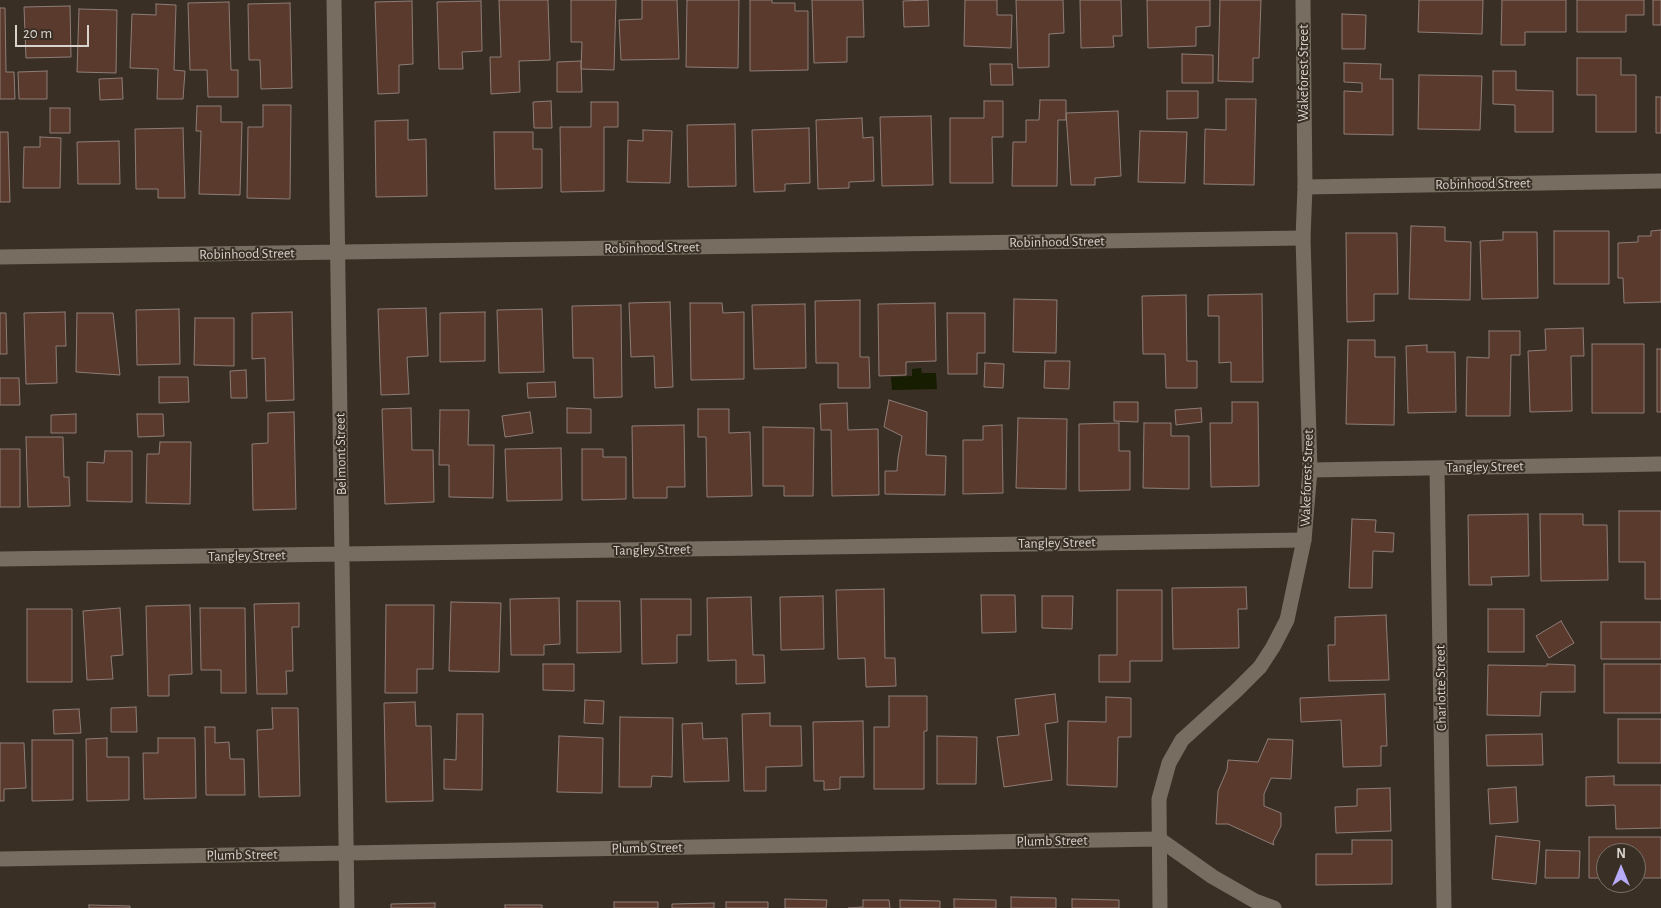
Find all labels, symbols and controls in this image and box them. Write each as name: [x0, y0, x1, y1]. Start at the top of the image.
scale bar: [18, 15, 91, 47]
street label: Wakeforest Street: [1296, 24, 1312, 122]
text: 20 m: [23, 26, 52, 41]
street label: Robinhood Street: [1435, 175, 1531, 193]
street label: Robinhood Street: [1009, 233, 1105, 251]
street label: Robinhood Street: [604, 239, 700, 257]
street label: Robinhood Street: [199, 245, 295, 263]
street label: Belmont Street: [332, 413, 350, 495]
street label: Wakeforest Street: [1297, 429, 1317, 527]
street label: Tangley Street: [1446, 458, 1524, 476]
street label: Tangley Street: [1018, 534, 1096, 552]
street label: Tangley Street: [613, 541, 691, 559]
street label: Tangley Street: [208, 547, 286, 565]
street label: Charlotte Street: [1432, 645, 1450, 731]
street label: Plumb Street: [1016, 832, 1088, 850]
street label: Plumb Street: [611, 839, 683, 857]
north arrow: [1596, 843, 1646, 893]
street label: Plumb Street: [206, 846, 278, 864]
text: N: [1616, 847, 1626, 861]

